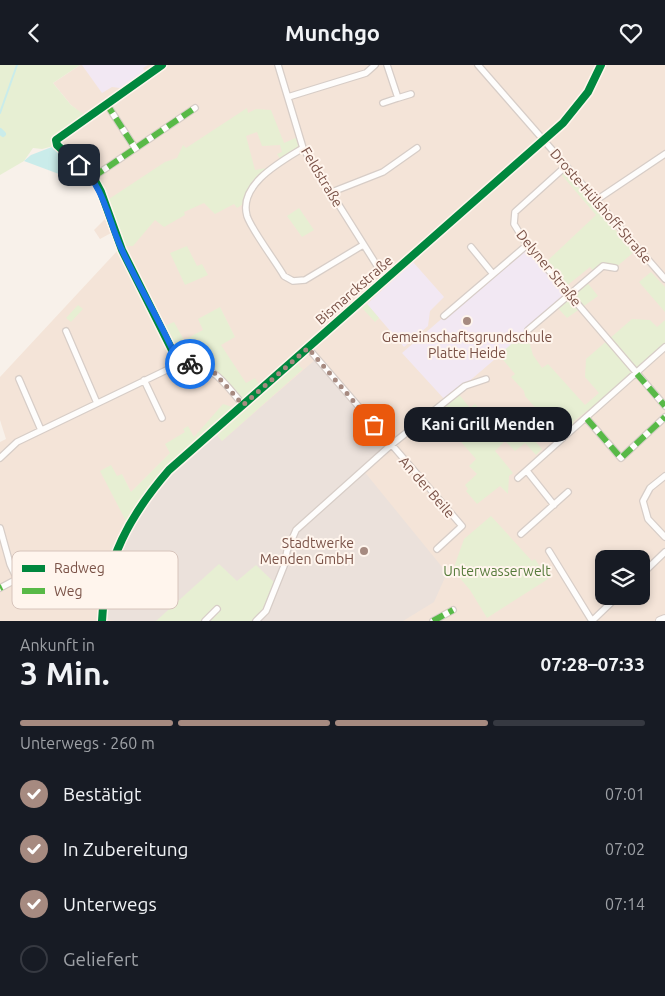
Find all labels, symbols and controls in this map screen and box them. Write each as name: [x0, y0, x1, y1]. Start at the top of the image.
icon: back: [20, 19, 48, 47]
icon: heart: [617, 19, 645, 47]
text: Munchgo: [285, 20, 380, 45]
pin: [58, 144, 100, 186]
street label: Feldstraße: [298, 144, 346, 210]
street label: Droste-Hülshoff-Straße: [547, 146, 655, 266]
icon: home: [65, 151, 93, 179]
street label: Delyner Straße: [513, 227, 585, 309]
street label: Bismarckstraße: [312, 252, 396, 328]
marker: Gemeinschaftsgrundschule Platte Heide: [461, 315, 473, 327]
place label: Gemeinschaftsgrundschule Platte Heide: [382, 329, 552, 361]
courier: [165, 339, 215, 389]
icon: bike: [176, 350, 204, 378]
pin: [353, 404, 395, 446]
callout: Kani Grill Menden: [404, 407, 572, 443]
icon: bag: [360, 411, 388, 439]
text: Kani Grill Menden: [421, 415, 555, 433]
street label: An der Beile: [396, 453, 458, 521]
place label: Stadtwerke Menden GmbH: [260, 535, 354, 567]
marker: Stadtwerke Menden GmbH: [358, 545, 370, 557]
map controls: [595, 550, 650, 605]
button: layers: [595, 550, 650, 605]
legend: [12, 551, 178, 609]
text: Radweg: [54, 560, 105, 576]
park label: Unterwasserwelt: [443, 563, 551, 579]
text: Weg: [54, 583, 83, 599]
text: Ankunft in: [20, 636, 95, 654]
text: 07:28–07:33: [540, 653, 645, 675]
text: 3 Min.: [20, 655, 110, 691]
text: Unterwegs · 260 m: [20, 734, 155, 752]
icon: check: [20, 780, 48, 808]
text: Bestätigt: [63, 783, 141, 805]
text: 07:01: [605, 785, 645, 803]
icon: check: [20, 835, 48, 863]
text: In Zubereitung: [63, 838, 189, 860]
text: 07:02: [605, 840, 645, 858]
icon: check: [20, 890, 48, 918]
text: Unterwegs: [63, 893, 157, 915]
text: 07:14: [605, 895, 645, 913]
text: Geliefert: [63, 948, 139, 970]

